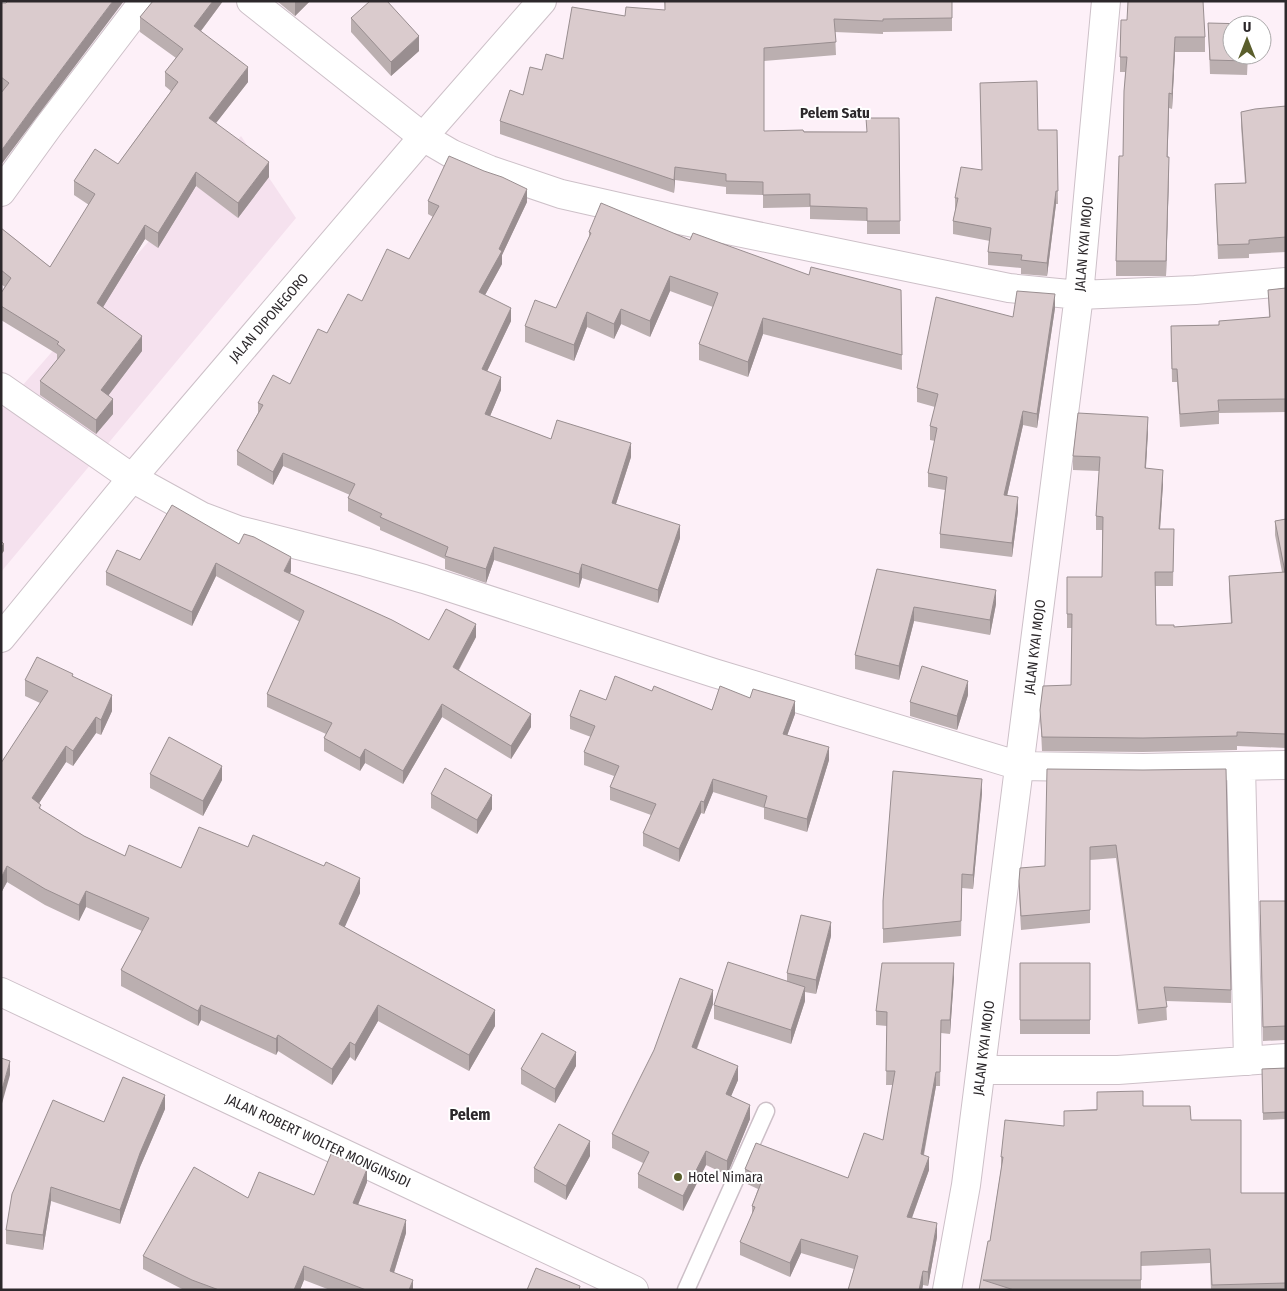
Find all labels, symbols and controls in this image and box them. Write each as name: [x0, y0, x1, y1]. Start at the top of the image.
north arrow: [1222, 15, 1272, 65]
text: U: [1243, 19, 1251, 36]
district label: Pelem Satu: [800, 104, 870, 122]
street label: JALAN KYAI MOJO: [1071, 195, 1097, 292]
street label: JALAN DIPONEGORO: [226, 270, 312, 366]
street label: JALAN KYAI MOJO: [1021, 598, 1049, 696]
street label: JALAN KYAI MOJO: [970, 999, 998, 1097]
street label: JALAN ROBERT WOLTER MONGINSIDI: [223, 1091, 413, 1191]
district label: Pelem: [450, 1105, 490, 1124]
place label: Hotel Nimara: [688, 1169, 763, 1186]
marker: Hotel Nimara: [672, 1171, 684, 1183]

